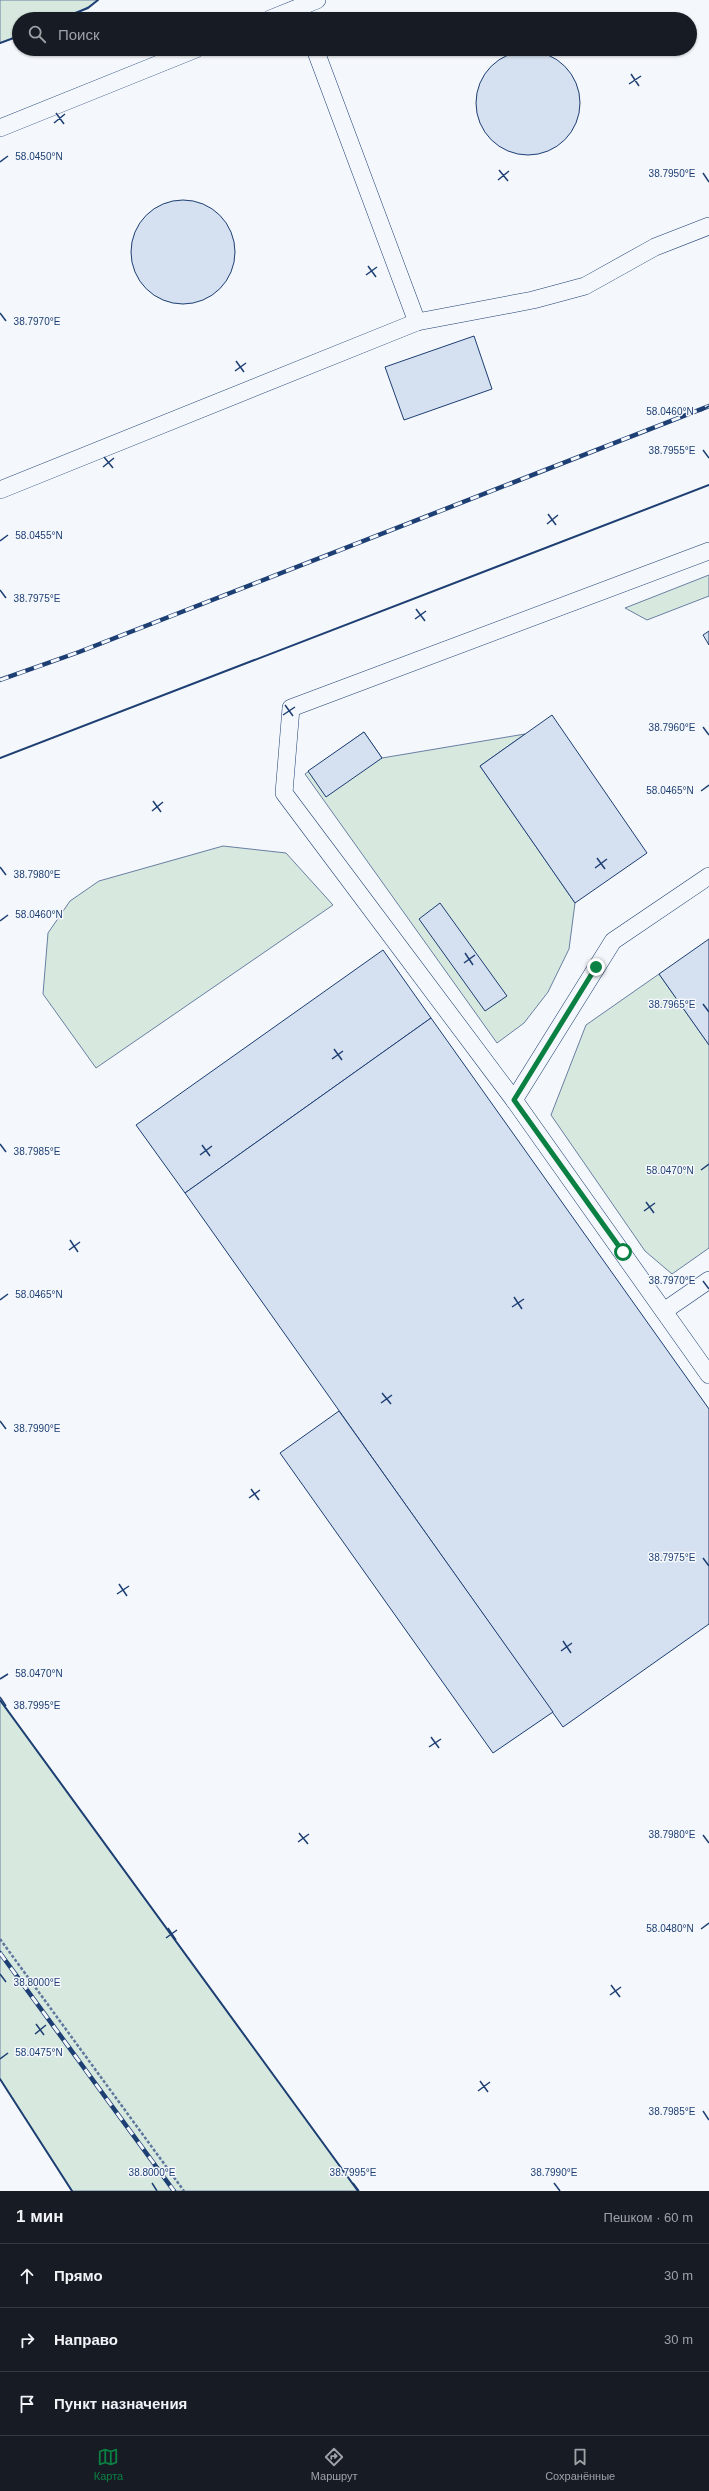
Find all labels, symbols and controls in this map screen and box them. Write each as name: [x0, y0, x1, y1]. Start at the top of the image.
search box: [12, 12, 697, 56]
icon: search: [26, 23, 48, 45]
text: Поиск: [58, 26, 100, 43]
text: 58.0450°N: [15, 151, 63, 162]
text: 38.7950°E: [649, 168, 696, 179]
text: 38.7970°E: [14, 316, 61, 327]
text: 58.0460°N: [646, 406, 694, 417]
text: 38.7955°E: [649, 445, 696, 456]
text: 58.0455°N: [15, 530, 63, 541]
text: 38.7975°E: [14, 593, 61, 604]
text: 38.7960°E: [649, 722, 696, 733]
text: 58.0465°N: [646, 785, 694, 796]
text: 38.7980°E: [14, 869, 61, 880]
text: 58.0460°N: [15, 909, 63, 920]
route end: [587, 958, 605, 976]
text: 38.7965°E: [649, 999, 696, 1010]
text: 38.7985°E: [14, 1146, 61, 1157]
text: 58.0470°N: [646, 1165, 694, 1176]
route start: [614, 1243, 632, 1261]
text: 38.7970°E: [649, 1275, 696, 1286]
text: 58.0465°N: [15, 1289, 63, 1300]
text: 38.7990°E: [14, 1423, 61, 1434]
text: 38.7975°E: [649, 1552, 696, 1563]
text: 58.0470°N: [15, 1668, 63, 1679]
text: 38.7995°E: [14, 1700, 61, 1711]
text: 38.7980°E: [649, 1829, 696, 1840]
text: 58.0480°N: [646, 1923, 694, 1934]
text: 38.8000°E: [14, 1977, 61, 1988]
text: 58.0475°N: [15, 2047, 63, 2058]
text: 38.7985°E: [649, 2106, 696, 2117]
text: 38.8000°E: [129, 2167, 176, 2178]
text: 38.7995°E: [330, 2167, 377, 2178]
text: 38.7990°E: [531, 2167, 578, 2178]
text: 1 мин: [16, 2207, 63, 2226]
text: Пешком · 60 m: [604, 2210, 693, 2225]
icon: ahead: [16, 2265, 38, 2287]
text: Прямо: [54, 2267, 103, 2284]
text: 30 m: [664, 2268, 693, 2283]
icon: right: [16, 2329, 38, 2351]
text: Направо: [54, 2331, 118, 2348]
text: 30 m: [664, 2332, 693, 2347]
icon: arrive: [16, 2393, 38, 2415]
text: Пункт назначения: [54, 2395, 187, 2412]
tab: Карта: [94, 2446, 123, 2482]
tab: Маршрут: [311, 2446, 358, 2482]
tab: Сохранённые: [545, 2446, 615, 2482]

